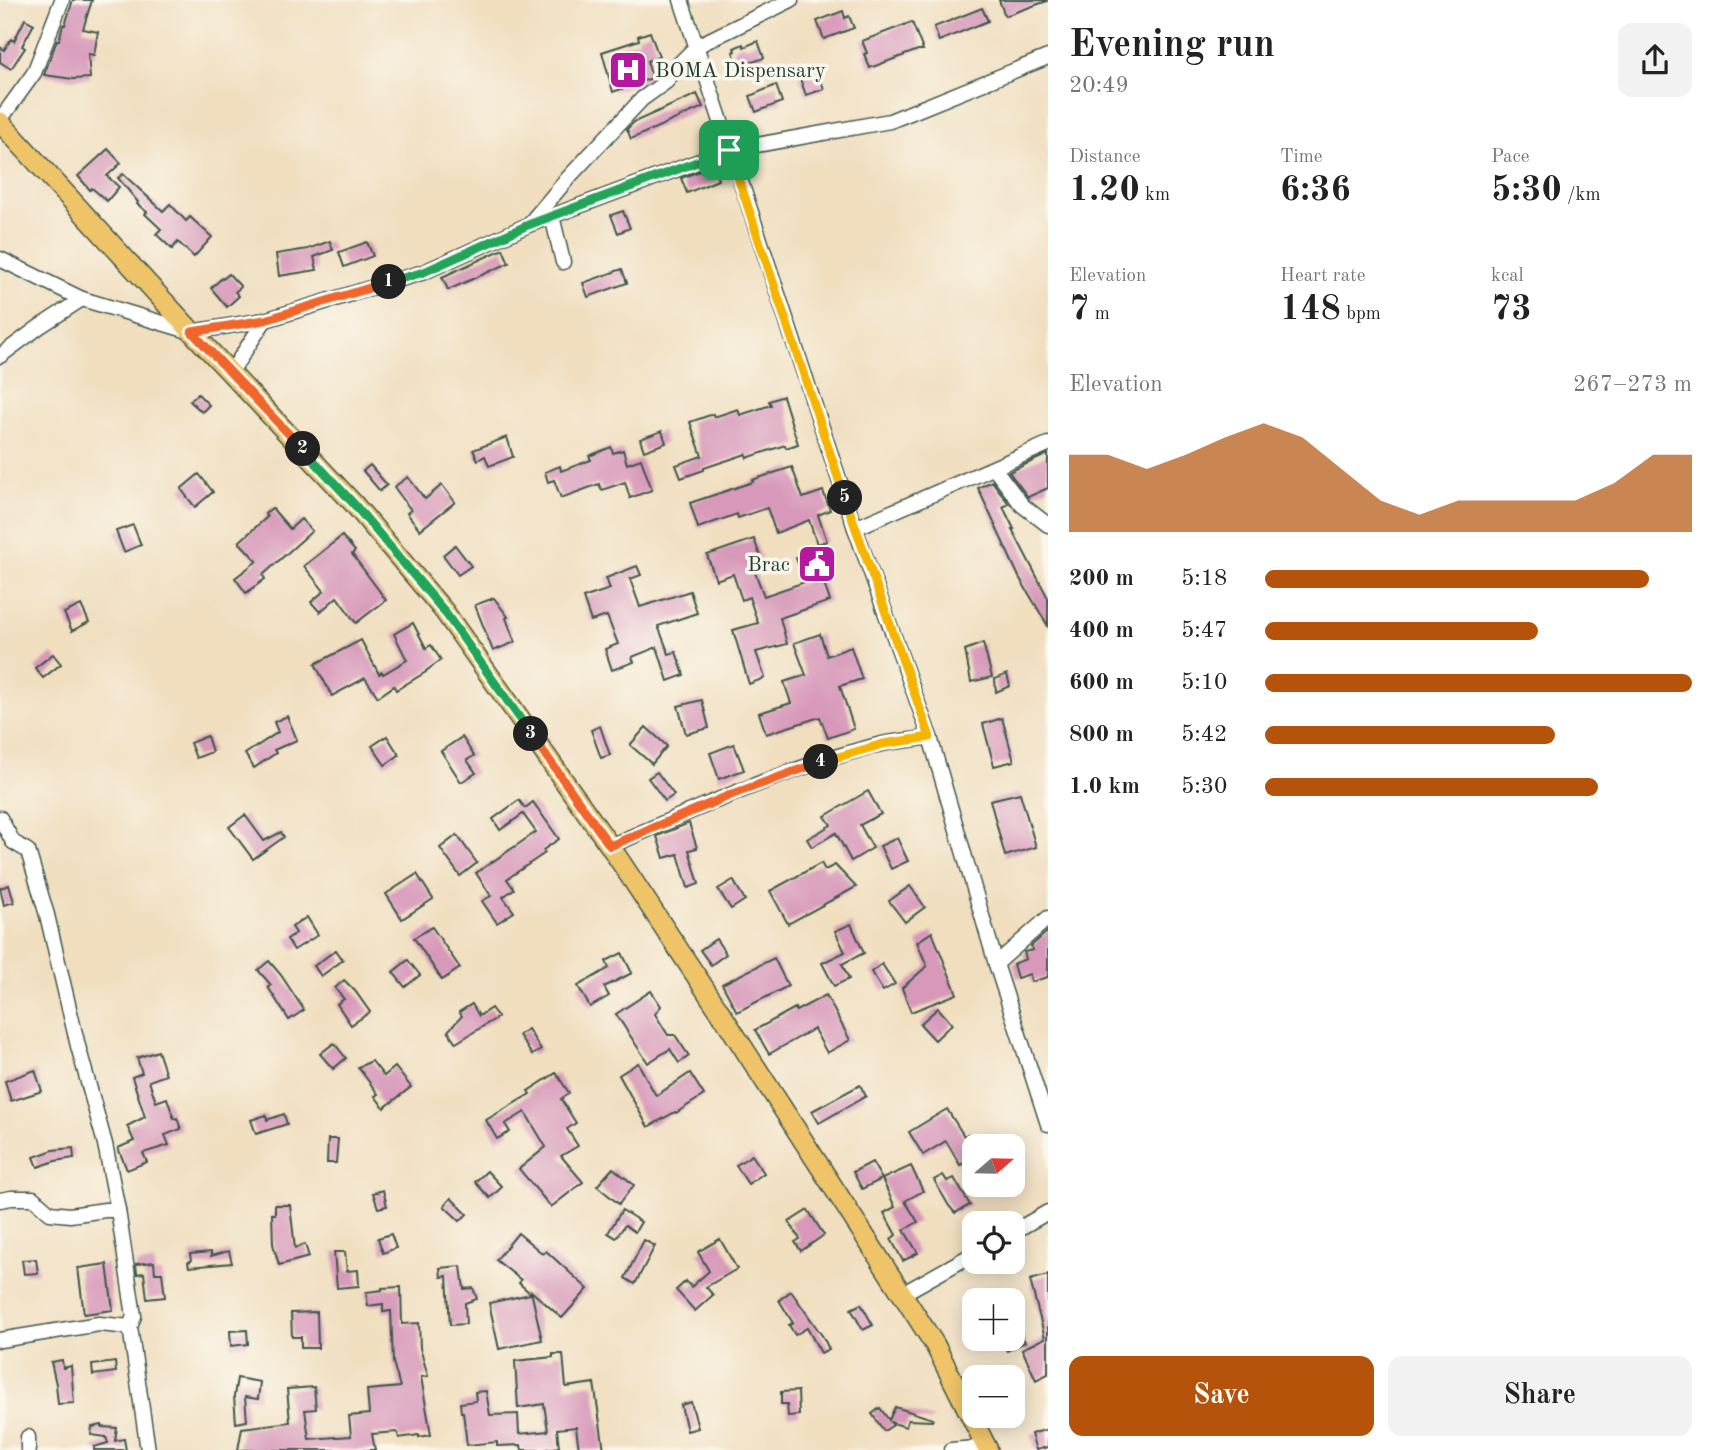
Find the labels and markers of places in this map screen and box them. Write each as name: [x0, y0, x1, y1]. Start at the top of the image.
hospital icon: BOMA Dispensary: [607, 49, 649, 91]
place label: BOMA Dispensary: [655, 61, 826, 82]
pin: [699, 120, 759, 180]
pin: 1: [372, 264, 406, 300]
pin: 2: [286, 432, 320, 466]
pin: 5: [828, 480, 862, 516]
public building icon: Brac: [796, 543, 838, 585]
place label: Brac: [747, 555, 790, 576]
pin: 3: [514, 716, 548, 752]
pin: 4: [804, 744, 838, 780]

